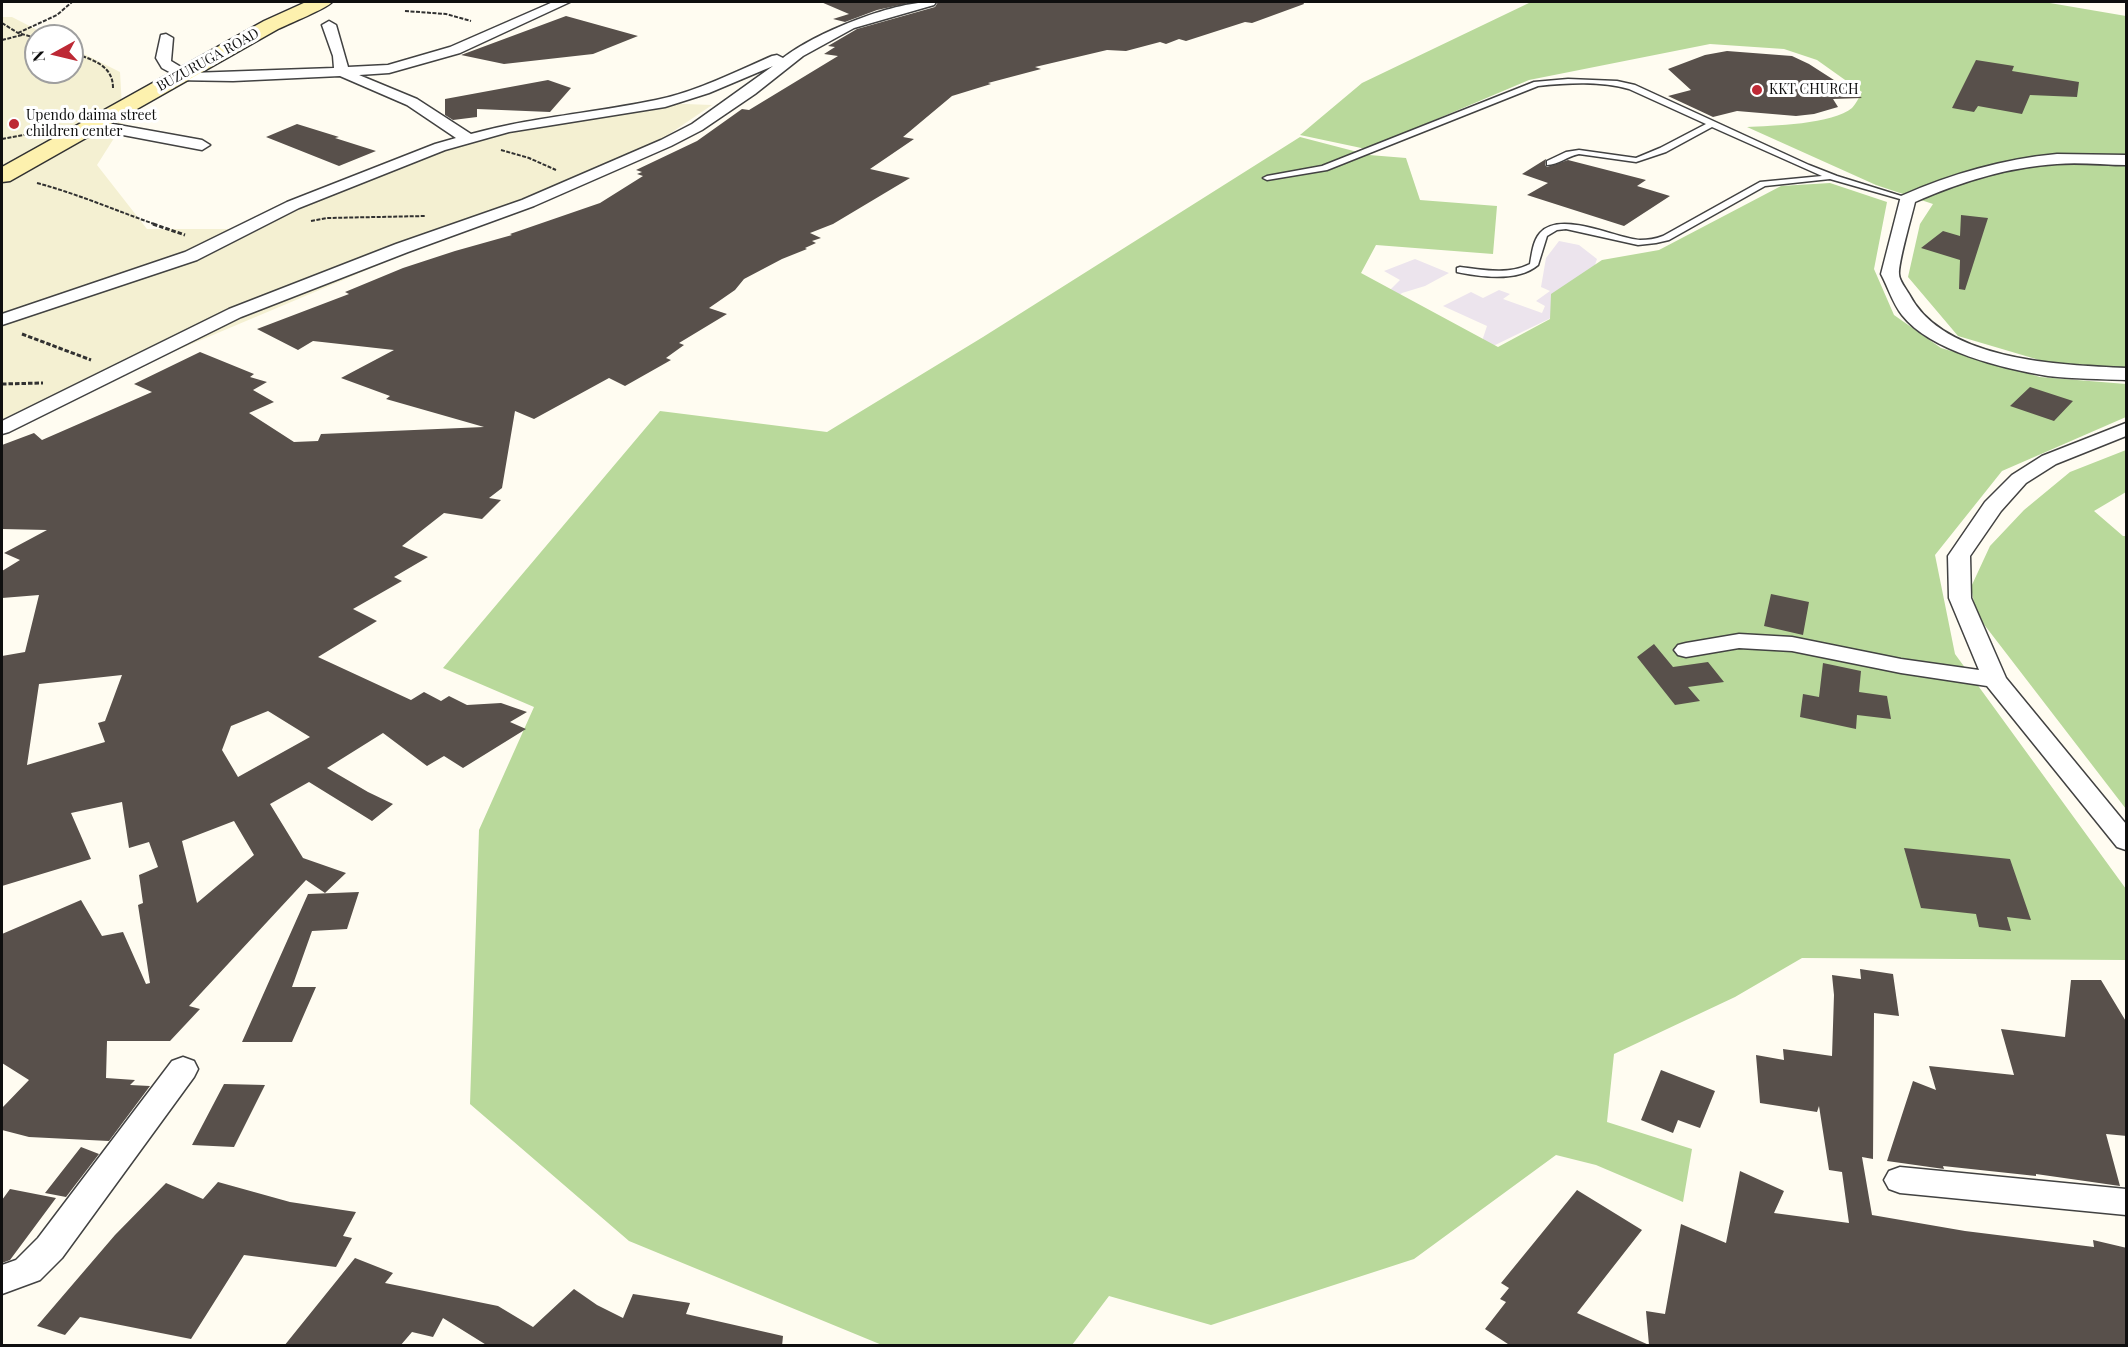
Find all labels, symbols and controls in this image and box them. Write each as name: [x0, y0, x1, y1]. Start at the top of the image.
north arrow: [24, 24, 84, 84]
street label: BUZURUGA ROAD: [154, 25, 262, 95]
text: N: [26, 49, 49, 63]
place label: KKT CHURCH: [1769, 82, 1859, 98]
marker: KKT CHURCH: [1750, 83, 1764, 97]
place label: Upendo daima street children center: [26, 108, 157, 140]
marker: Upendo daima street children center: [7, 117, 21, 131]

